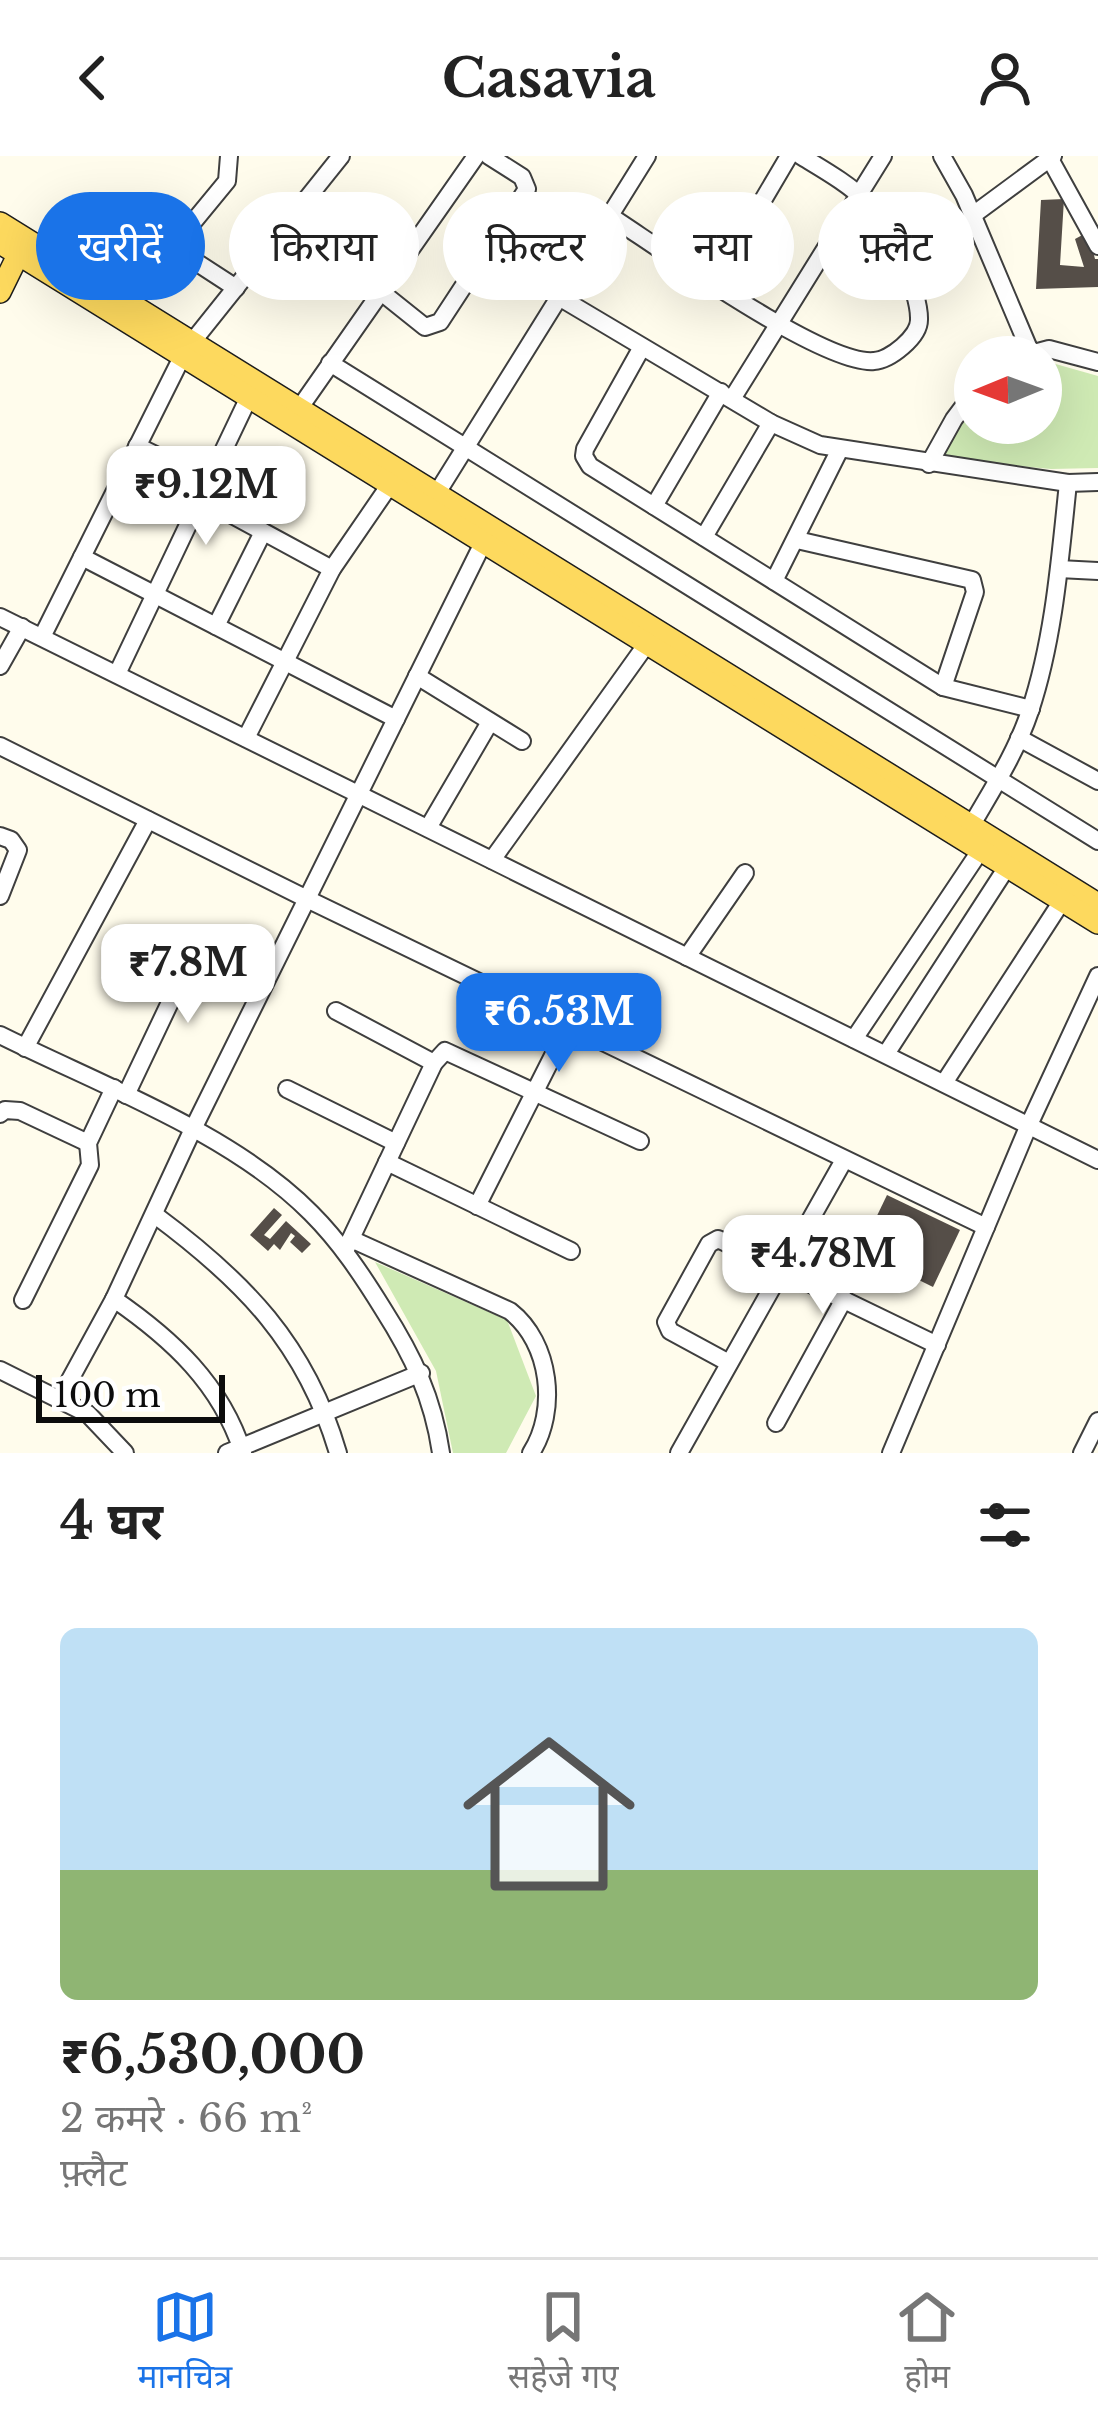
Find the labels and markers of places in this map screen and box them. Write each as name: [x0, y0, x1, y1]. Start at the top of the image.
pin: ₹9.12M: [108, 446, 304, 548]
pin: ₹7.8M: [104, 924, 272, 1026]
pin: ₹6.53M: [461, 973, 657, 1075]
pin: ₹4.78M: [725, 1215, 921, 1317]

